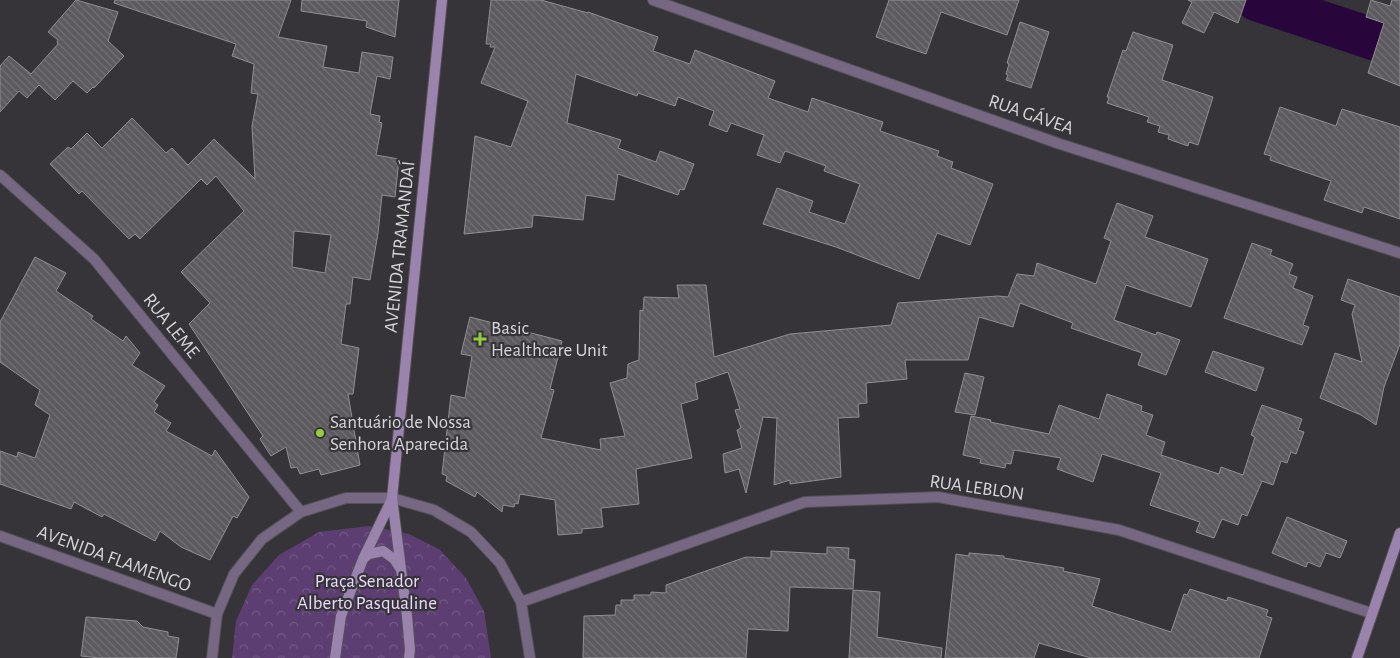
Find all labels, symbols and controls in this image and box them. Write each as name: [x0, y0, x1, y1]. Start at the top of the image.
street label: RUA GÁVEA: [986, 90, 1077, 138]
street label: AVENIDA TRAMANDAÍ: [380, 159, 419, 334]
street label: RUA LEME: [139, 290, 203, 362]
place label: Basic Healthcare Unit: [491, 319, 608, 360]
marker: Basic Healthcare Unit: [473, 332, 487, 346]
place label: Santuário de Nossa Senhora Aparecida: [330, 413, 471, 454]
marker: Santuário de Nossa Senhora Aparecida: [314, 427, 326, 439]
street label: RUA LEBLON: [928, 472, 1026, 504]
street label: AVENIDA FLAMENGO: [35, 522, 193, 596]
park label: Praça Senador Alberto Pasqualine: [297, 572, 437, 613]

